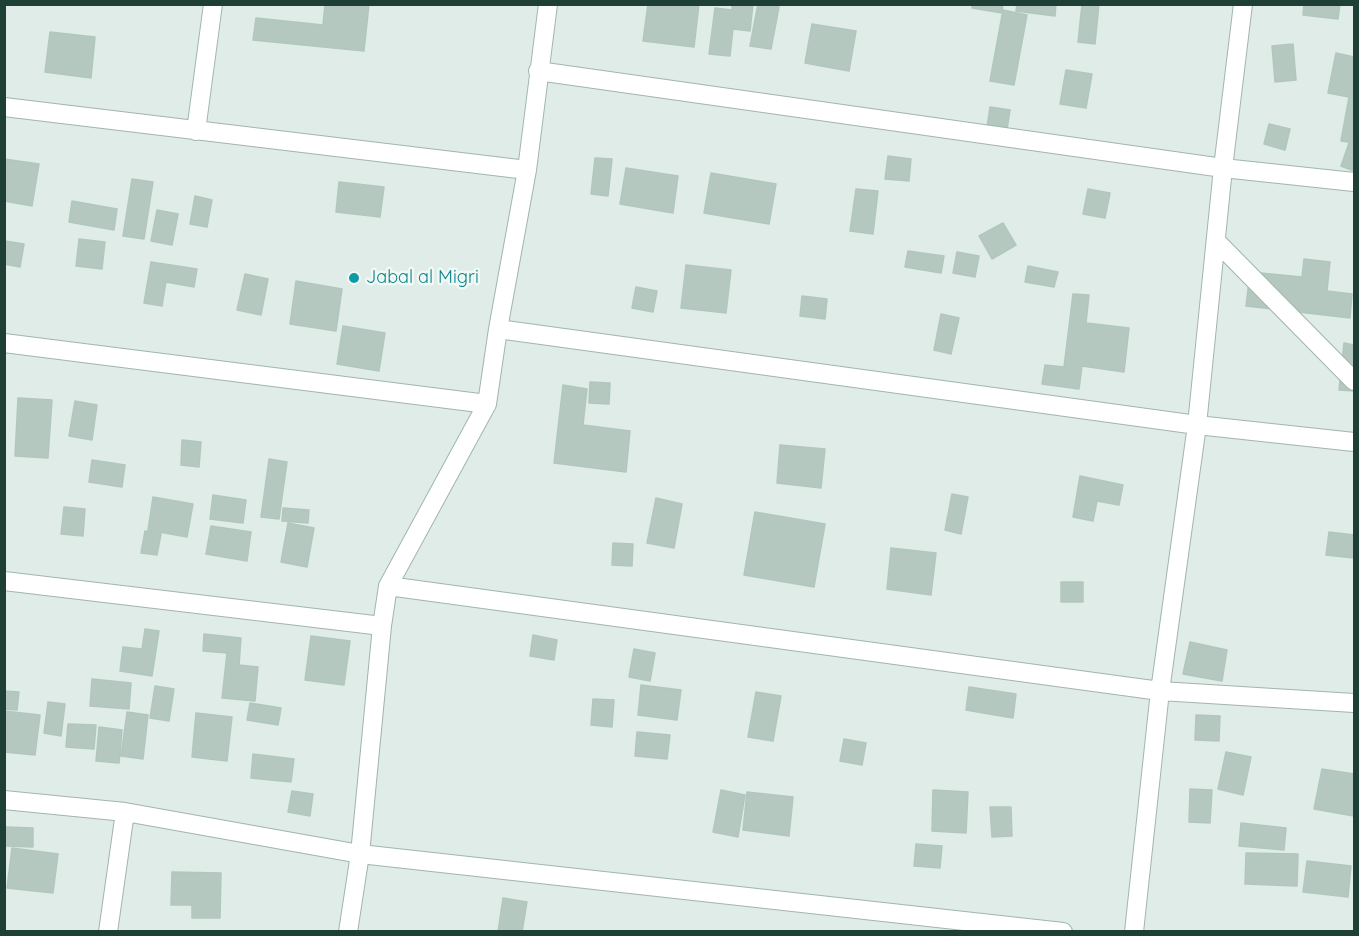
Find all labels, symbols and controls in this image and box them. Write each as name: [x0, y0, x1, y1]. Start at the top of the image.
place label: Jabal al Migri: [366, 267, 479, 289]
marker: Jabal al Migri: [347, 271, 361, 285]

